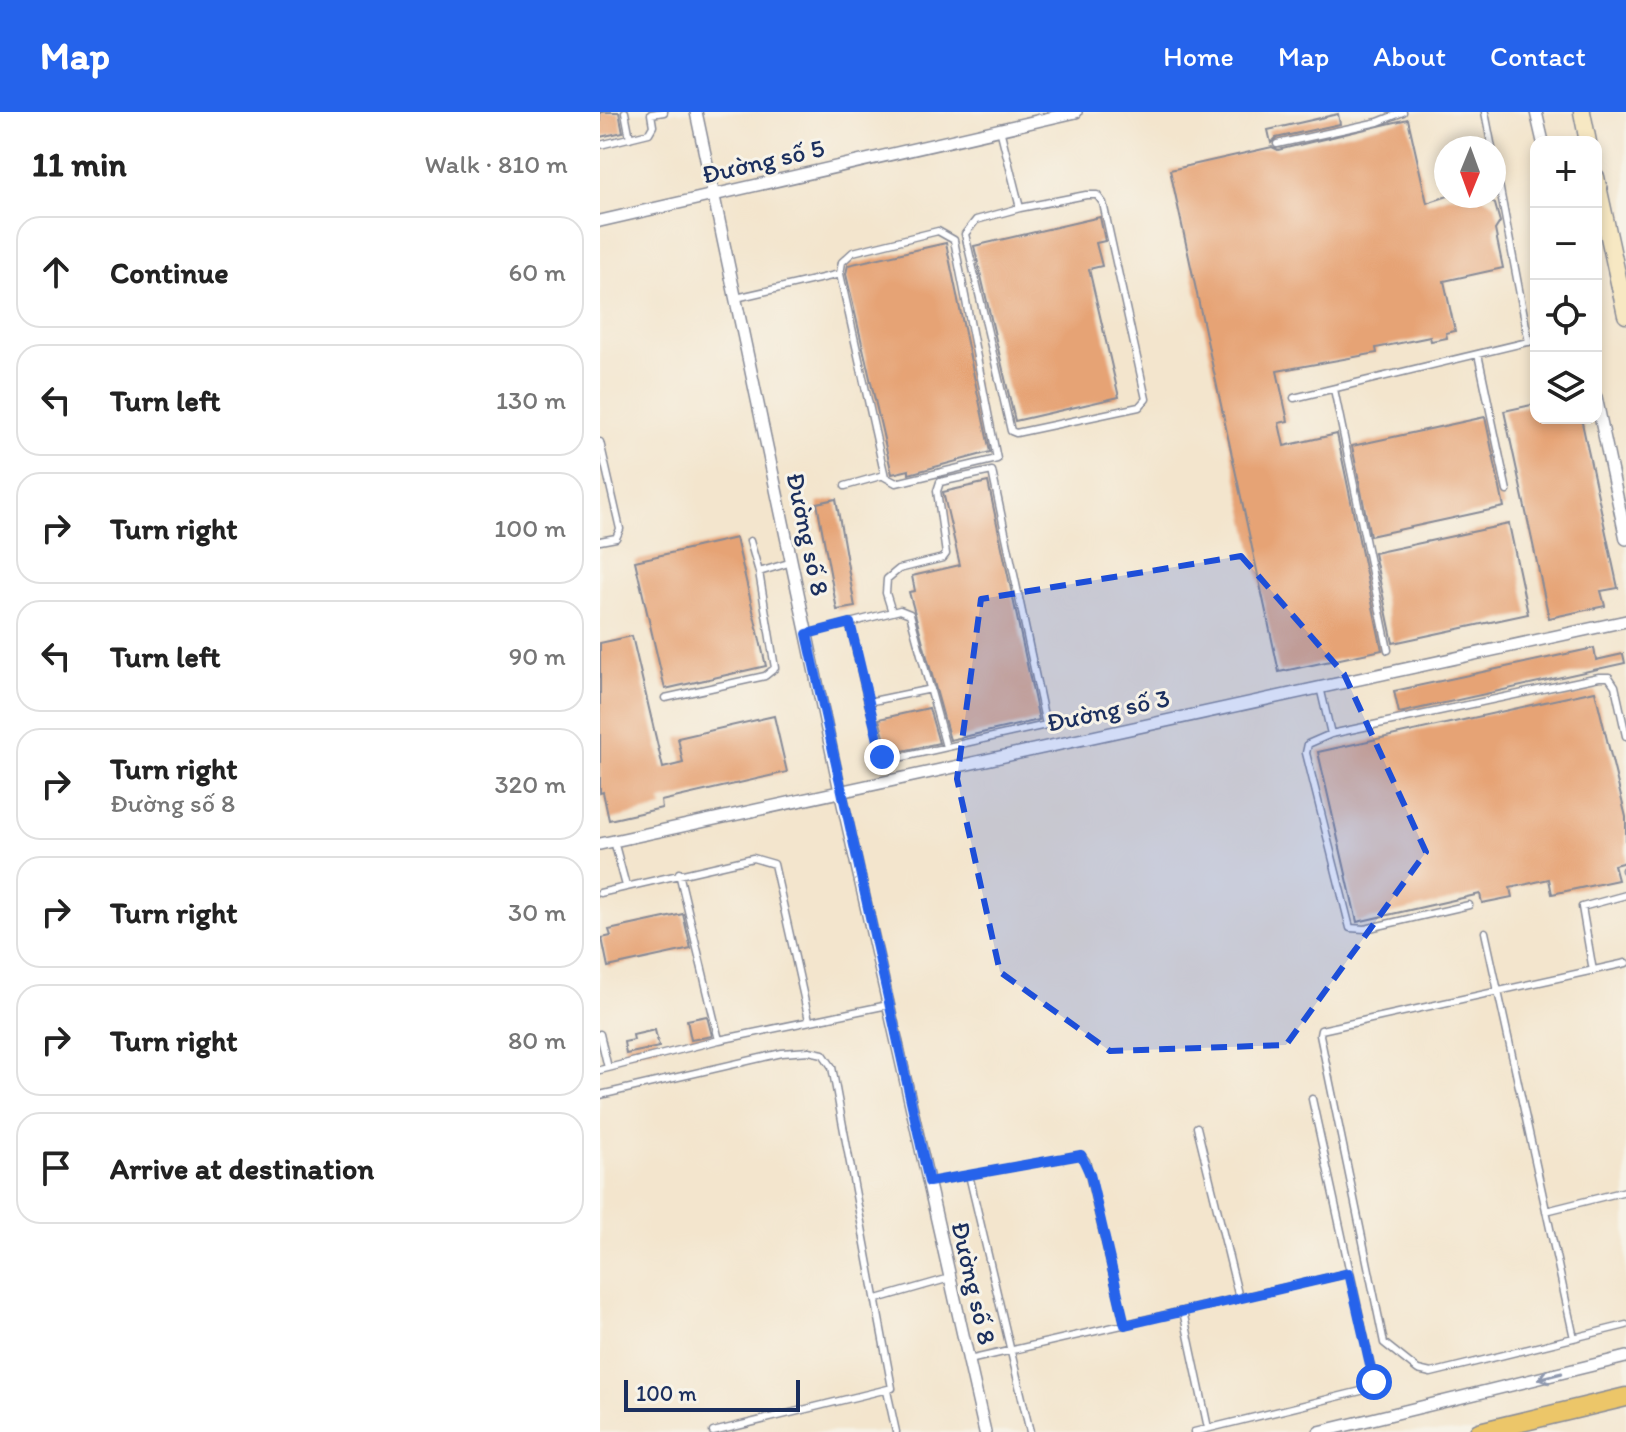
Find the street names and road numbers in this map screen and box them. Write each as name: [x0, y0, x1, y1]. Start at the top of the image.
street label: Đường số 5: [699, 131, 827, 191]
street label: Đường số 8: [779, 469, 837, 599]
street label: Đường số 3: [1043, 681, 1173, 739]
street label: Đường số 8: [944, 1218, 1004, 1348]

